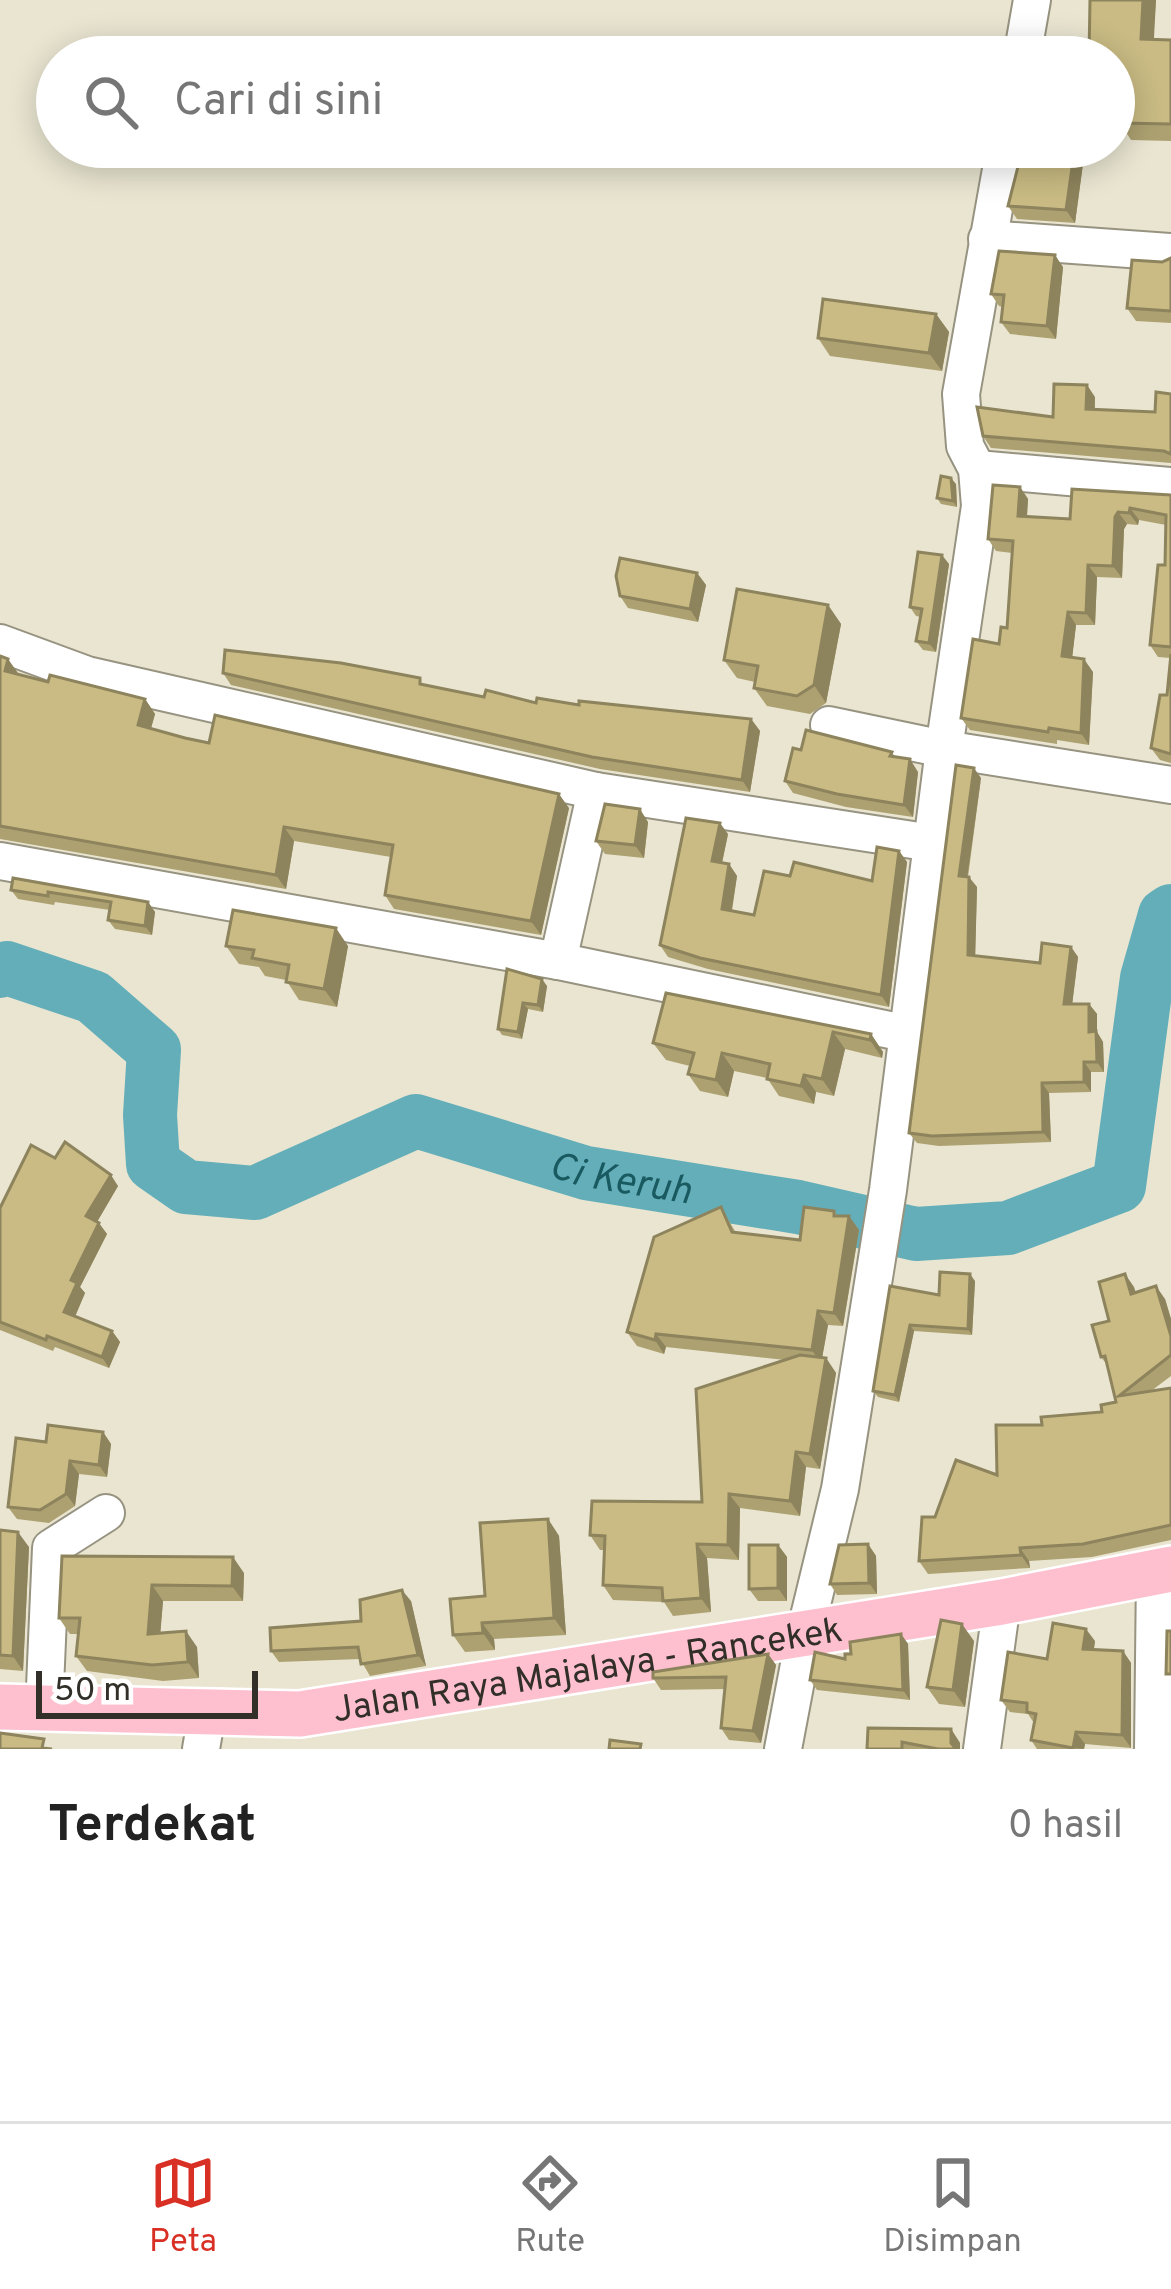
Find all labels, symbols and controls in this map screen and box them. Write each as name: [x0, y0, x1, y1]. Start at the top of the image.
search box: [36, 36, 1135, 168]
icon: search: [78, 69, 144, 135]
text: Cari di sini: [174, 74, 383, 131]
water label: Ci Keruh: [542, 1143, 695, 1219]
street label: Jalan Raya Majalaya - Rancekek: [330, 1609, 846, 1735]
scale bar: [36, 1665, 258, 1718]
text: 50 m: [54, 1671, 131, 1713]
text: Terdekat: [48, 1795, 256, 1860]
text: 0 hasil: [1008, 1803, 1123, 1852]
tab: Peta: [149, 2150, 217, 2264]
tab: Rute: [515, 2150, 585, 2264]
tab: Disimpan: [883, 2150, 1022, 2264]

